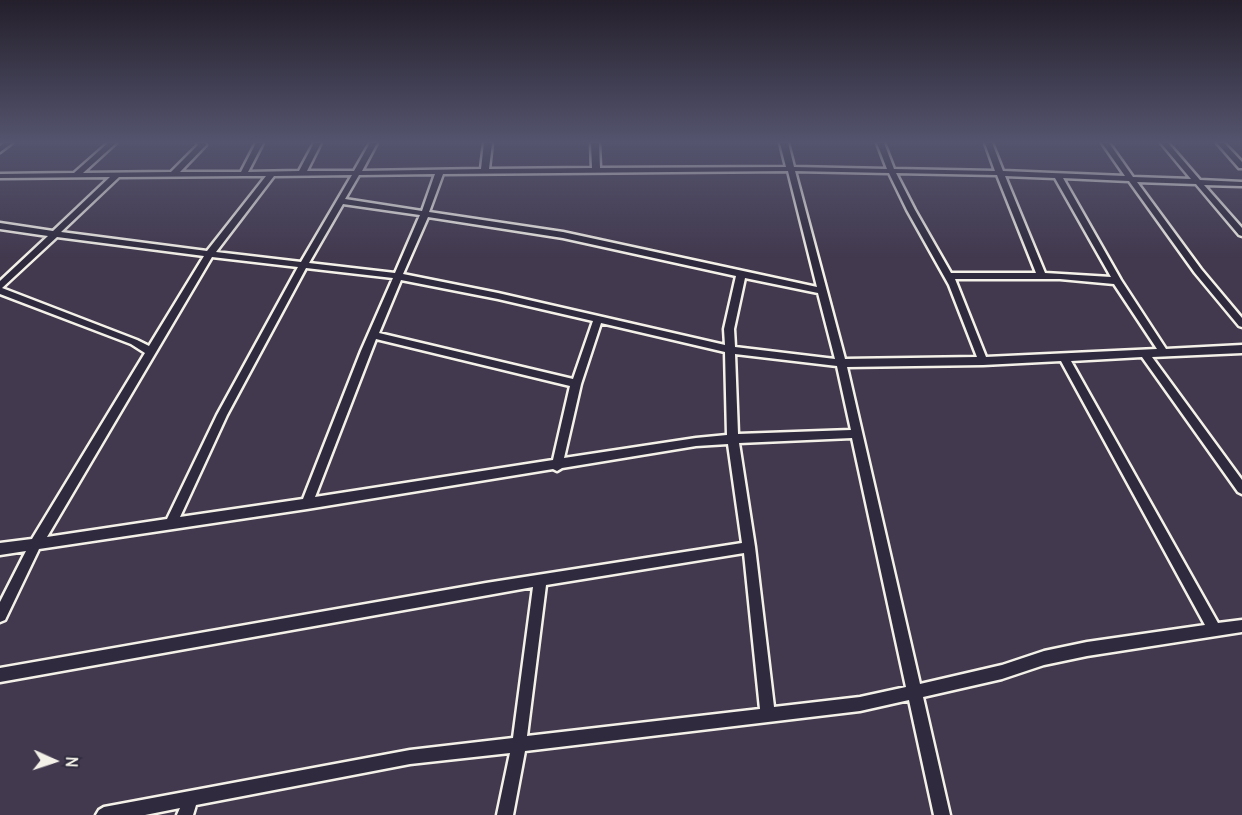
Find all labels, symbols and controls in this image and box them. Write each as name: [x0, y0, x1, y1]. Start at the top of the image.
north arrow: [24, 731, 84, 791]
text: N: [62, 756, 82, 768]

